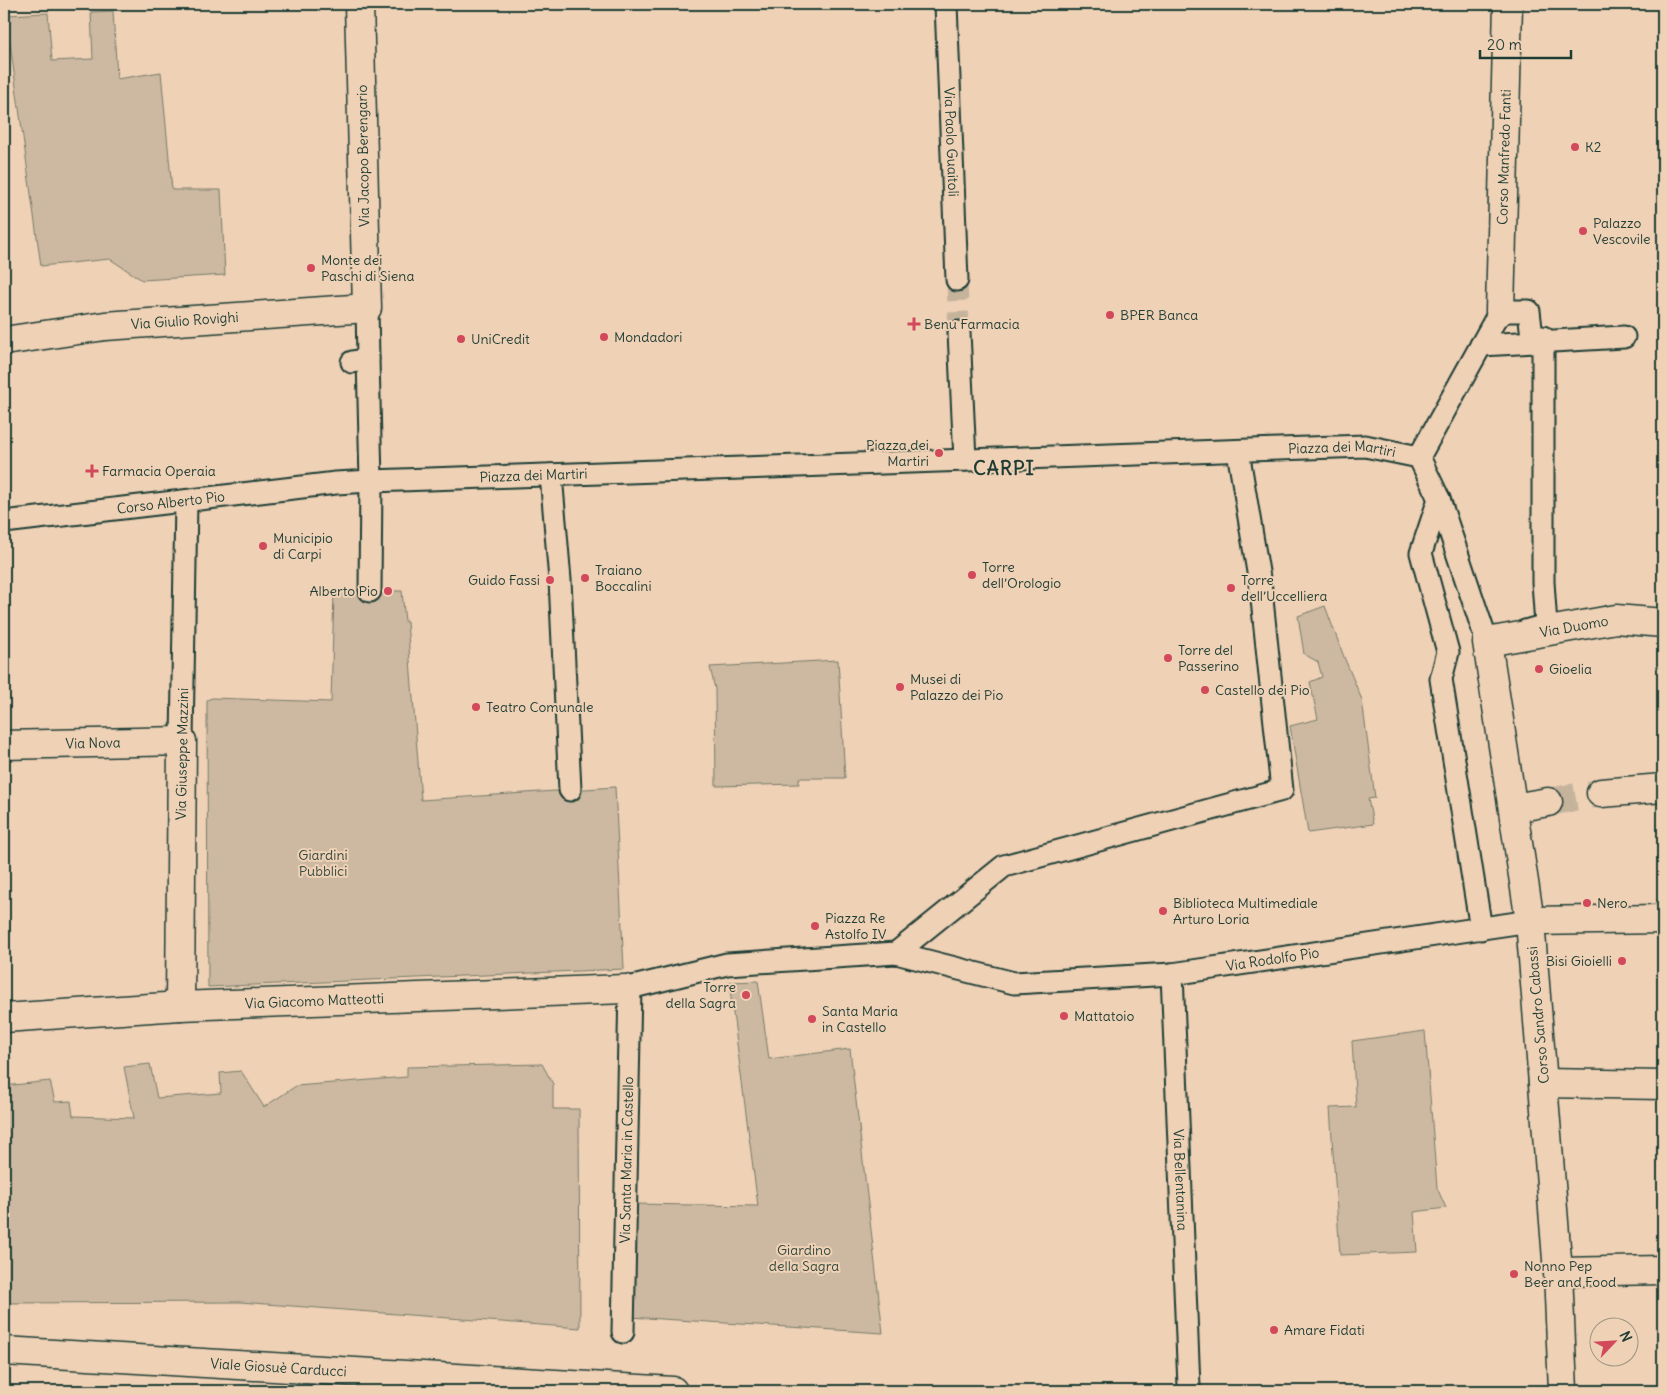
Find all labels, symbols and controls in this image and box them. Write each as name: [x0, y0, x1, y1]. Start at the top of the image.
scale bar: [1480, 28, 1571, 60]
text: 20 m: [1487, 35, 1522, 54]
street label: Via Jacopo Berengario: [353, 84, 373, 227]
street label: Via Paolo Guaitoli: [940, 87, 963, 197]
street label: Corso Manfredo Fanti: [1493, 89, 1515, 225]
place label: K2: [1585, 138, 1602, 156]
marker: K2: [1569, 141, 1581, 153]
place label: Palazzo Vescovile: [1593, 214, 1651, 248]
marker: Palazzo Vescovile: [1577, 225, 1589, 237]
place label: Monte dei Paschi di Siena: [321, 251, 414, 285]
marker: Monte dei Paschi di Siena: [305, 262, 317, 274]
place label: BPER Banca: [1120, 306, 1198, 324]
street label: Via Giulio Rovighi: [130, 308, 239, 333]
marker: BPER Banca: [1104, 309, 1116, 321]
place label: Benu Farmacia: [924, 315, 1020, 333]
marker: Benu Farmacia: [908, 318, 920, 330]
place label: Mondadori: [614, 328, 682, 346]
place label: UniCredit: [471, 330, 530, 348]
marker: Mondadori: [598, 331, 610, 343]
marker: UniCredit: [455, 333, 467, 345]
place label: Piazza dei Martiri: [866, 436, 929, 470]
street label: Piazza dei Martiri: [1288, 437, 1397, 461]
marker: Piazza dei Martiri: [933, 447, 945, 459]
district label: CARPI: [973, 456, 1035, 480]
place label: Farmacia Operaia: [102, 462, 216, 480]
street label: Piazza dei Martiri: [479, 464, 588, 486]
marker: Farmacia Operaia: [86, 465, 98, 477]
street label: Corso Alberto Pio: [116, 487, 226, 518]
place label: Municipio di Carpi: [273, 529, 333, 563]
marker: Municipio di Carpi: [257, 540, 269, 552]
place label: Torre dell’Orologio: [982, 558, 1061, 592]
place label: Traiano Boccalini: [595, 561, 652, 595]
marker: Torre dell’Orologio: [966, 569, 978, 581]
place label: Guido Fassi: [468, 571, 540, 589]
place label: Torre dell’Uccelliera: [1241, 571, 1327, 605]
marker: Traiano Boccalini: [579, 572, 591, 584]
marker: Guido Fassi: [544, 574, 556, 586]
place label: Alberto Pio: [310, 582, 378, 600]
marker: Torre dell’Uccelliera: [1225, 582, 1237, 594]
marker: Alberto Pio: [382, 585, 394, 597]
street label: Via Duomo: [1538, 612, 1610, 641]
place label: Torre del Passerino: [1178, 641, 1239, 675]
marker: Torre del Passerino: [1162, 652, 1174, 664]
place label: Gioelia: [1549, 660, 1592, 678]
marker: Gioelia: [1533, 663, 1545, 675]
place label: Musei di Palazzo dei Pio: [910, 670, 1003, 704]
marker: Musei di Palazzo dei Pio: [894, 681, 906, 693]
place label: Castello dei Pio: [1215, 681, 1310, 699]
marker: Castello dei Pio: [1199, 684, 1211, 696]
street label: Via Giuseppe Mazzini: [172, 688, 192, 820]
place label: Teatro Comunale: [486, 698, 594, 716]
marker: Teatro Comunale: [470, 701, 482, 713]
street label: Via Nova: [65, 733, 121, 753]
park label: Giardini Pubblici: [298, 846, 348, 880]
place label: Biblioteca Multimediale Arturo Loria: [1173, 894, 1318, 928]
place label: Nero: [1597, 894, 1628, 912]
marker: Nero: [1581, 897, 1593, 909]
marker: Biblioteca Multimediale Arturo Loria: [1157, 905, 1169, 917]
place label: Piazza Re Astolfo IV: [825, 909, 887, 943]
marker: Piazza Re Astolfo IV: [809, 920, 821, 932]
street label: Via Rodolfo Pio: [1225, 943, 1321, 975]
street label: Corso Sandro Cabassi: [1523, 946, 1553, 1084]
place label: Bisi Gioielli: [1546, 952, 1612, 970]
marker: Bisi Gioielli: [1616, 955, 1628, 967]
place label: Torre della Sagra: [666, 978, 736, 1012]
street label: Via Giacomo Matteotti: [245, 989, 384, 1013]
marker: Torre della Sagra: [740, 989, 752, 1001]
place label: Santa Maria in Castello: [822, 1002, 898, 1036]
place label: Mattatoio: [1074, 1007, 1134, 1025]
marker: Mattatoio: [1058, 1010, 1070, 1022]
marker: Santa Maria in Castello: [806, 1013, 818, 1025]
street label: Via Santa Maria in Castello: [616, 1076, 637, 1244]
street label: Via Bellentanina: [1169, 1129, 1192, 1231]
park label: Giardino della Sagra: [769, 1241, 839, 1275]
place label: Nonno Pep Beer and Food: [1524, 1257, 1616, 1291]
marker: Nonno Pep Beer and Food: [1508, 1268, 1520, 1280]
north arrow: [1590, 1318, 1640, 1368]
place label: Amare Fidati: [1284, 1321, 1365, 1339]
marker: Amare Fidati: [1268, 1324, 1280, 1336]
text: N: [1616, 1328, 1636, 1345]
street label: Viale Giosuè Carducci: [210, 1354, 347, 1380]

